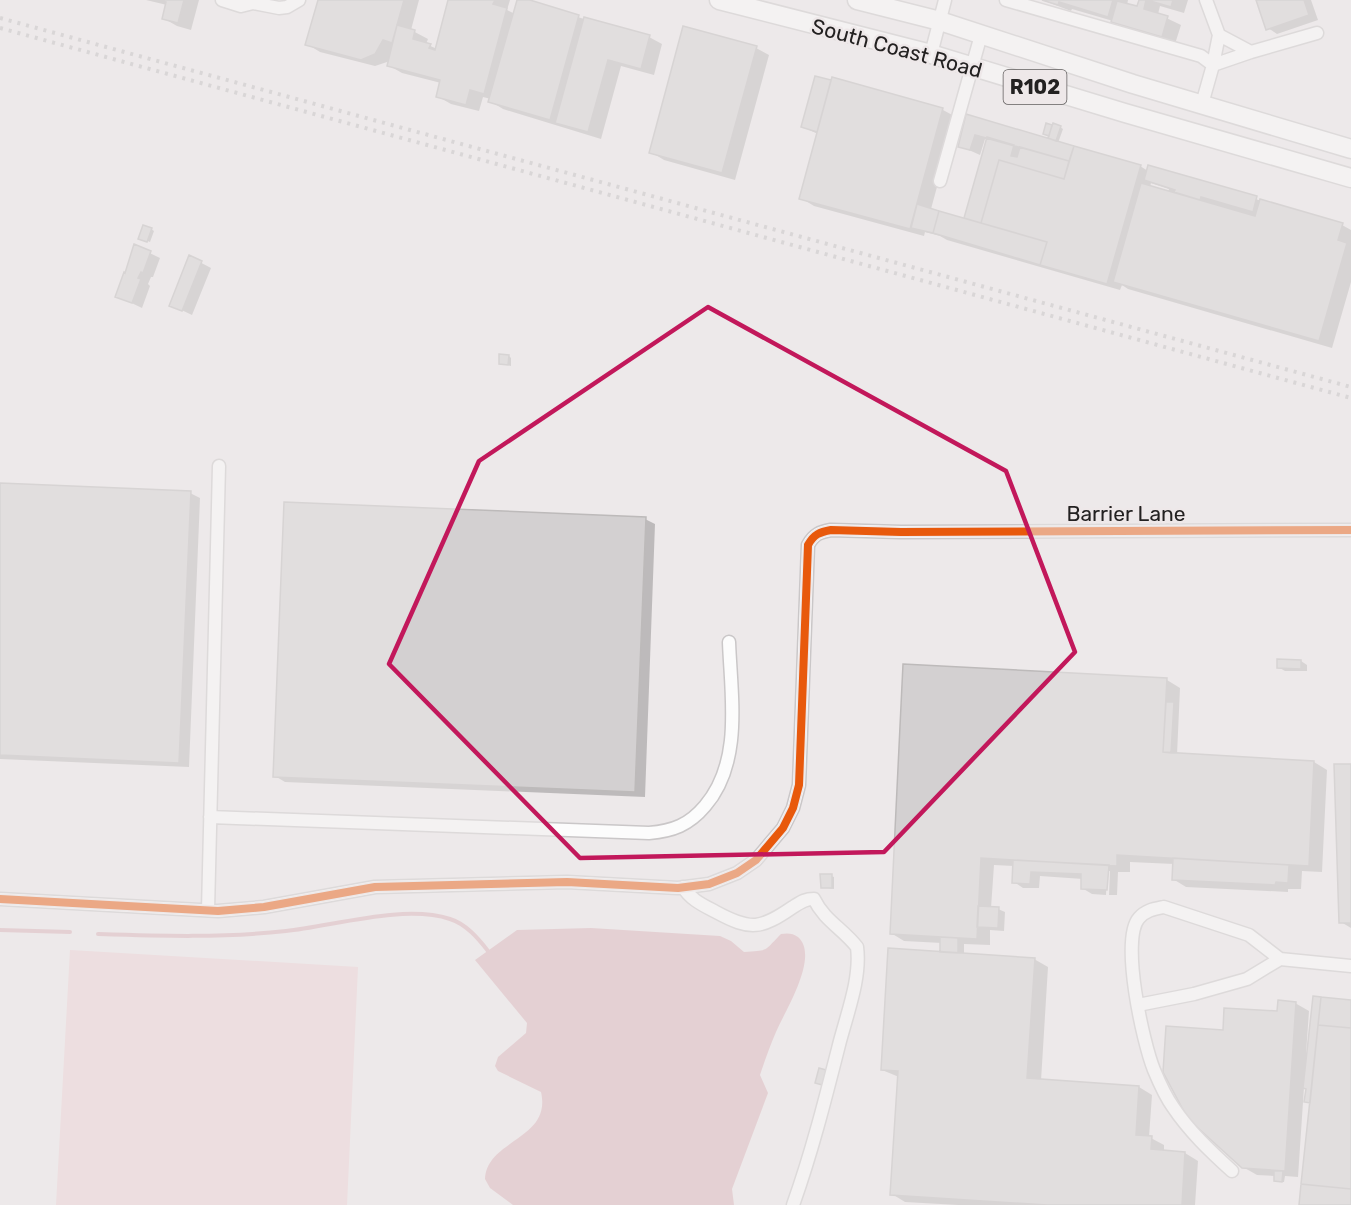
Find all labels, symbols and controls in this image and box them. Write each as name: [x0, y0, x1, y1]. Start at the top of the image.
street label: South Coast Road: [809, 13, 985, 83]
road number: R102: [1004, 70, 1066, 104]
street label: Barrier Lane: [1067, 501, 1185, 526]

